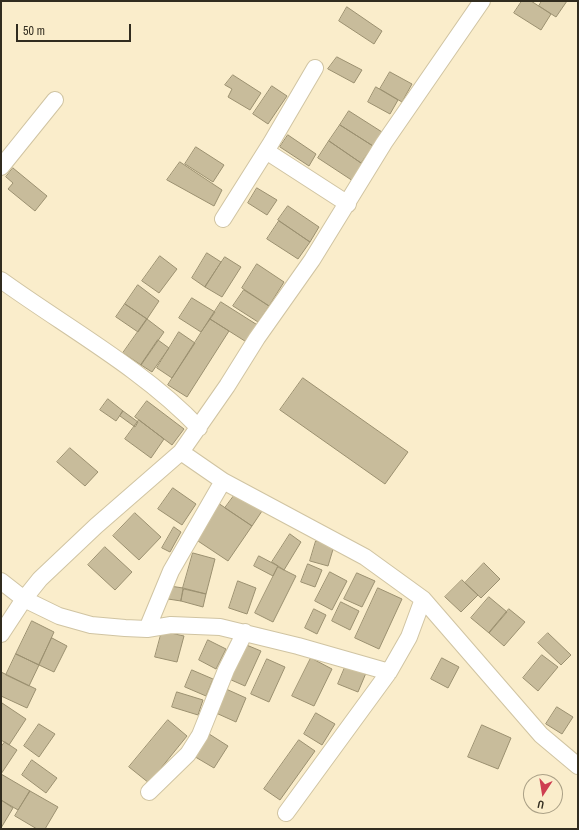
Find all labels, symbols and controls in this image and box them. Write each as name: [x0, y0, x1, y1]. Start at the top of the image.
scale bar: [18, 16, 133, 42]
text: 50 m: [23, 23, 45, 39]
north arrow: [523, 774, 563, 814]
text: U: [536, 797, 545, 812]

